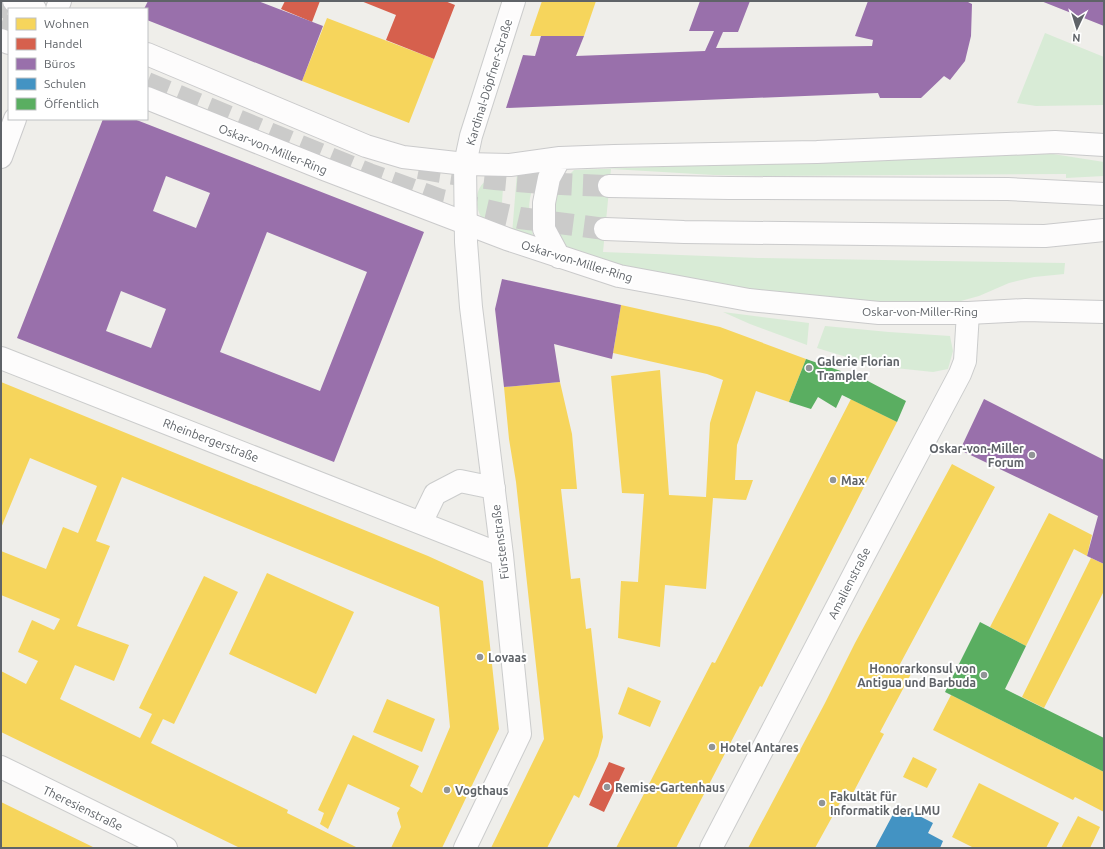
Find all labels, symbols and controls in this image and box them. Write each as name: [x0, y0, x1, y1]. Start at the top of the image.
legend: [8, 8, 148, 120]
north arrow: [1057, 8, 1097, 48]
text: Wohnen: [44, 17, 89, 30]
street label: Kardinal-Döpfner-Straße: [464, 17, 514, 147]
text: N: [1072, 32, 1081, 44]
text: Handel: [44, 37, 82, 50]
text: Büros: [44, 57, 75, 70]
text: Schulen: [44, 77, 86, 90]
text: Öffentlich: [44, 97, 99, 110]
street label: Oskar-von-Miller-Ring: [217, 121, 329, 177]
street label: Oskar-von-Miller-Ring: [520, 238, 634, 284]
street label: Oskar-von-Miller-Ring: [862, 305, 978, 318]
place label: Galerie Florian Trampler: [817, 355, 900, 382]
marker: Galerie Florian Trampler: [804, 363, 814, 373]
street label: Rheinbergerstraße: [161, 416, 261, 464]
place label: Oskar-von-Miller Forum: [929, 442, 1024, 469]
marker: Oskar-von-Miller Forum: [1027, 450, 1037, 460]
place label: Max: [841, 474, 865, 487]
marker: Max: [828, 475, 838, 485]
street label: Fürstenstraße: [489, 504, 511, 580]
street label: Amalienstraße: [825, 545, 873, 621]
place label: Lovaas: [488, 651, 527, 664]
marker: Lovaas: [475, 652, 485, 662]
place label: Honorarkonsul von Antigua und Barbuda: [857, 662, 976, 689]
marker: Honorarkonsul von Antigua und Barbuda: [979, 670, 989, 680]
place label: Hotel Antares: [720, 741, 799, 754]
marker: Hotel Antares: [707, 742, 717, 752]
place label: Remise-Gartenhaus: [615, 781, 725, 794]
marker: Remise-Gartenhaus: [602, 782, 612, 792]
street label: Theresienstraße: [41, 783, 125, 833]
place label: Vogthaus: [455, 784, 509, 797]
marker: Vogthaus: [442, 785, 452, 795]
place label: Fakultät für Informatik der LMU: [830, 790, 940, 817]
marker: Fakultät für Informatik der LMU: [817, 798, 827, 808]

